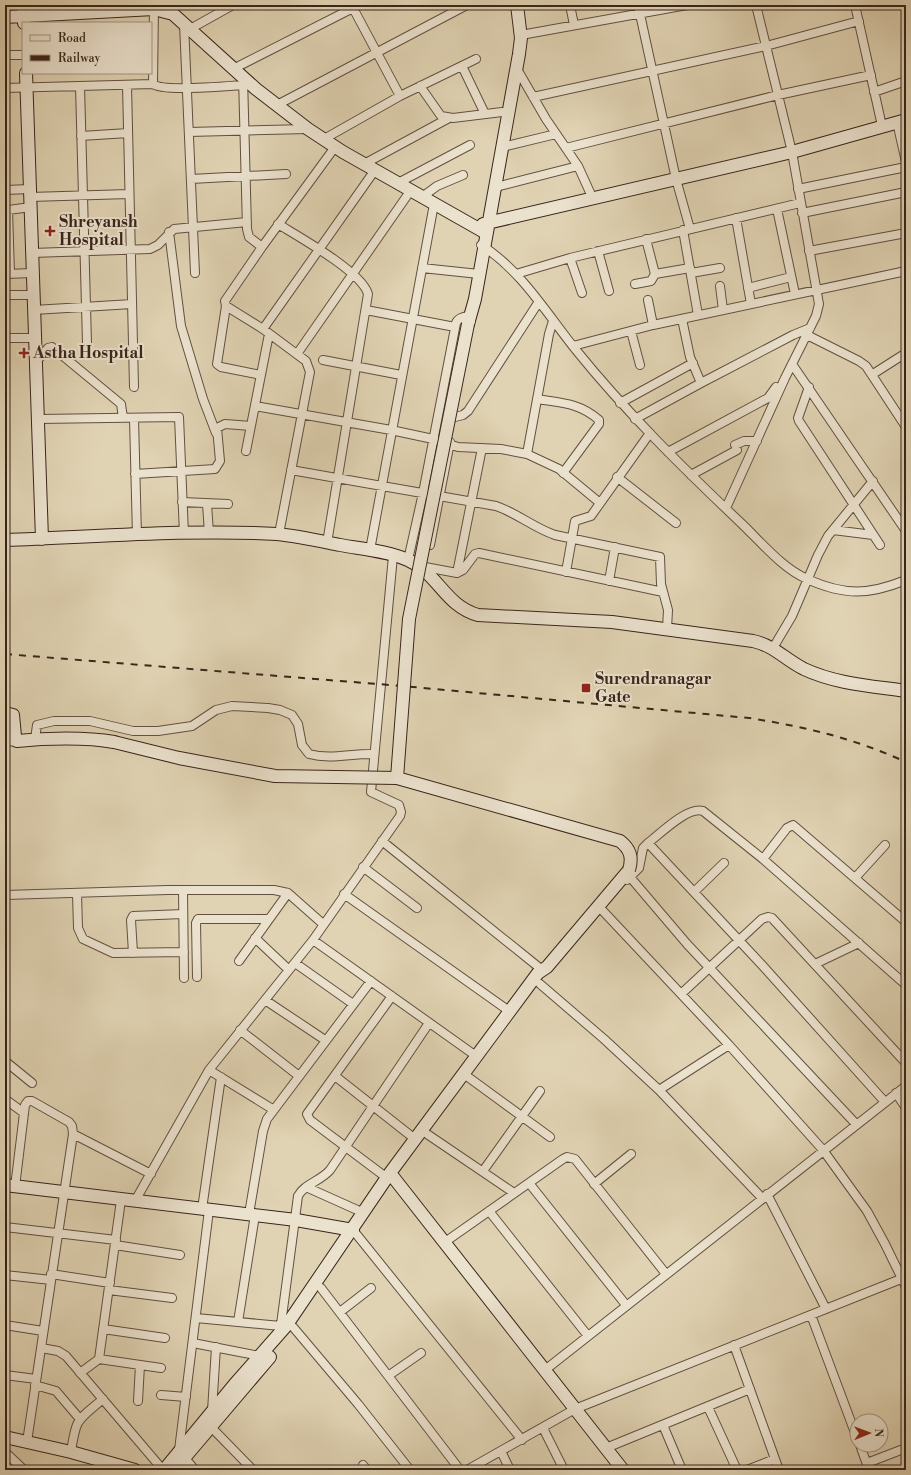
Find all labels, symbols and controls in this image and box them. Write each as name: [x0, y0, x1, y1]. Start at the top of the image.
legend: [22, 22, 152, 74]
text: Road: [58, 31, 86, 46]
text: Railway: [58, 51, 100, 66]
place label: Shreyansh Hospital: [59, 212, 138, 250]
marker: Shreyansh Hospital: [44, 225, 56, 237]
place label: Astha Hospital: [32, 343, 144, 363]
marker: Astha Hospital: [18, 347, 30, 359]
place label: Surendranagar Gate: [595, 669, 711, 707]
marker: Surendranagar Gate: [580, 682, 592, 694]
north arrow: [849, 1413, 889, 1453]
text: N: [871, 1428, 885, 1438]

